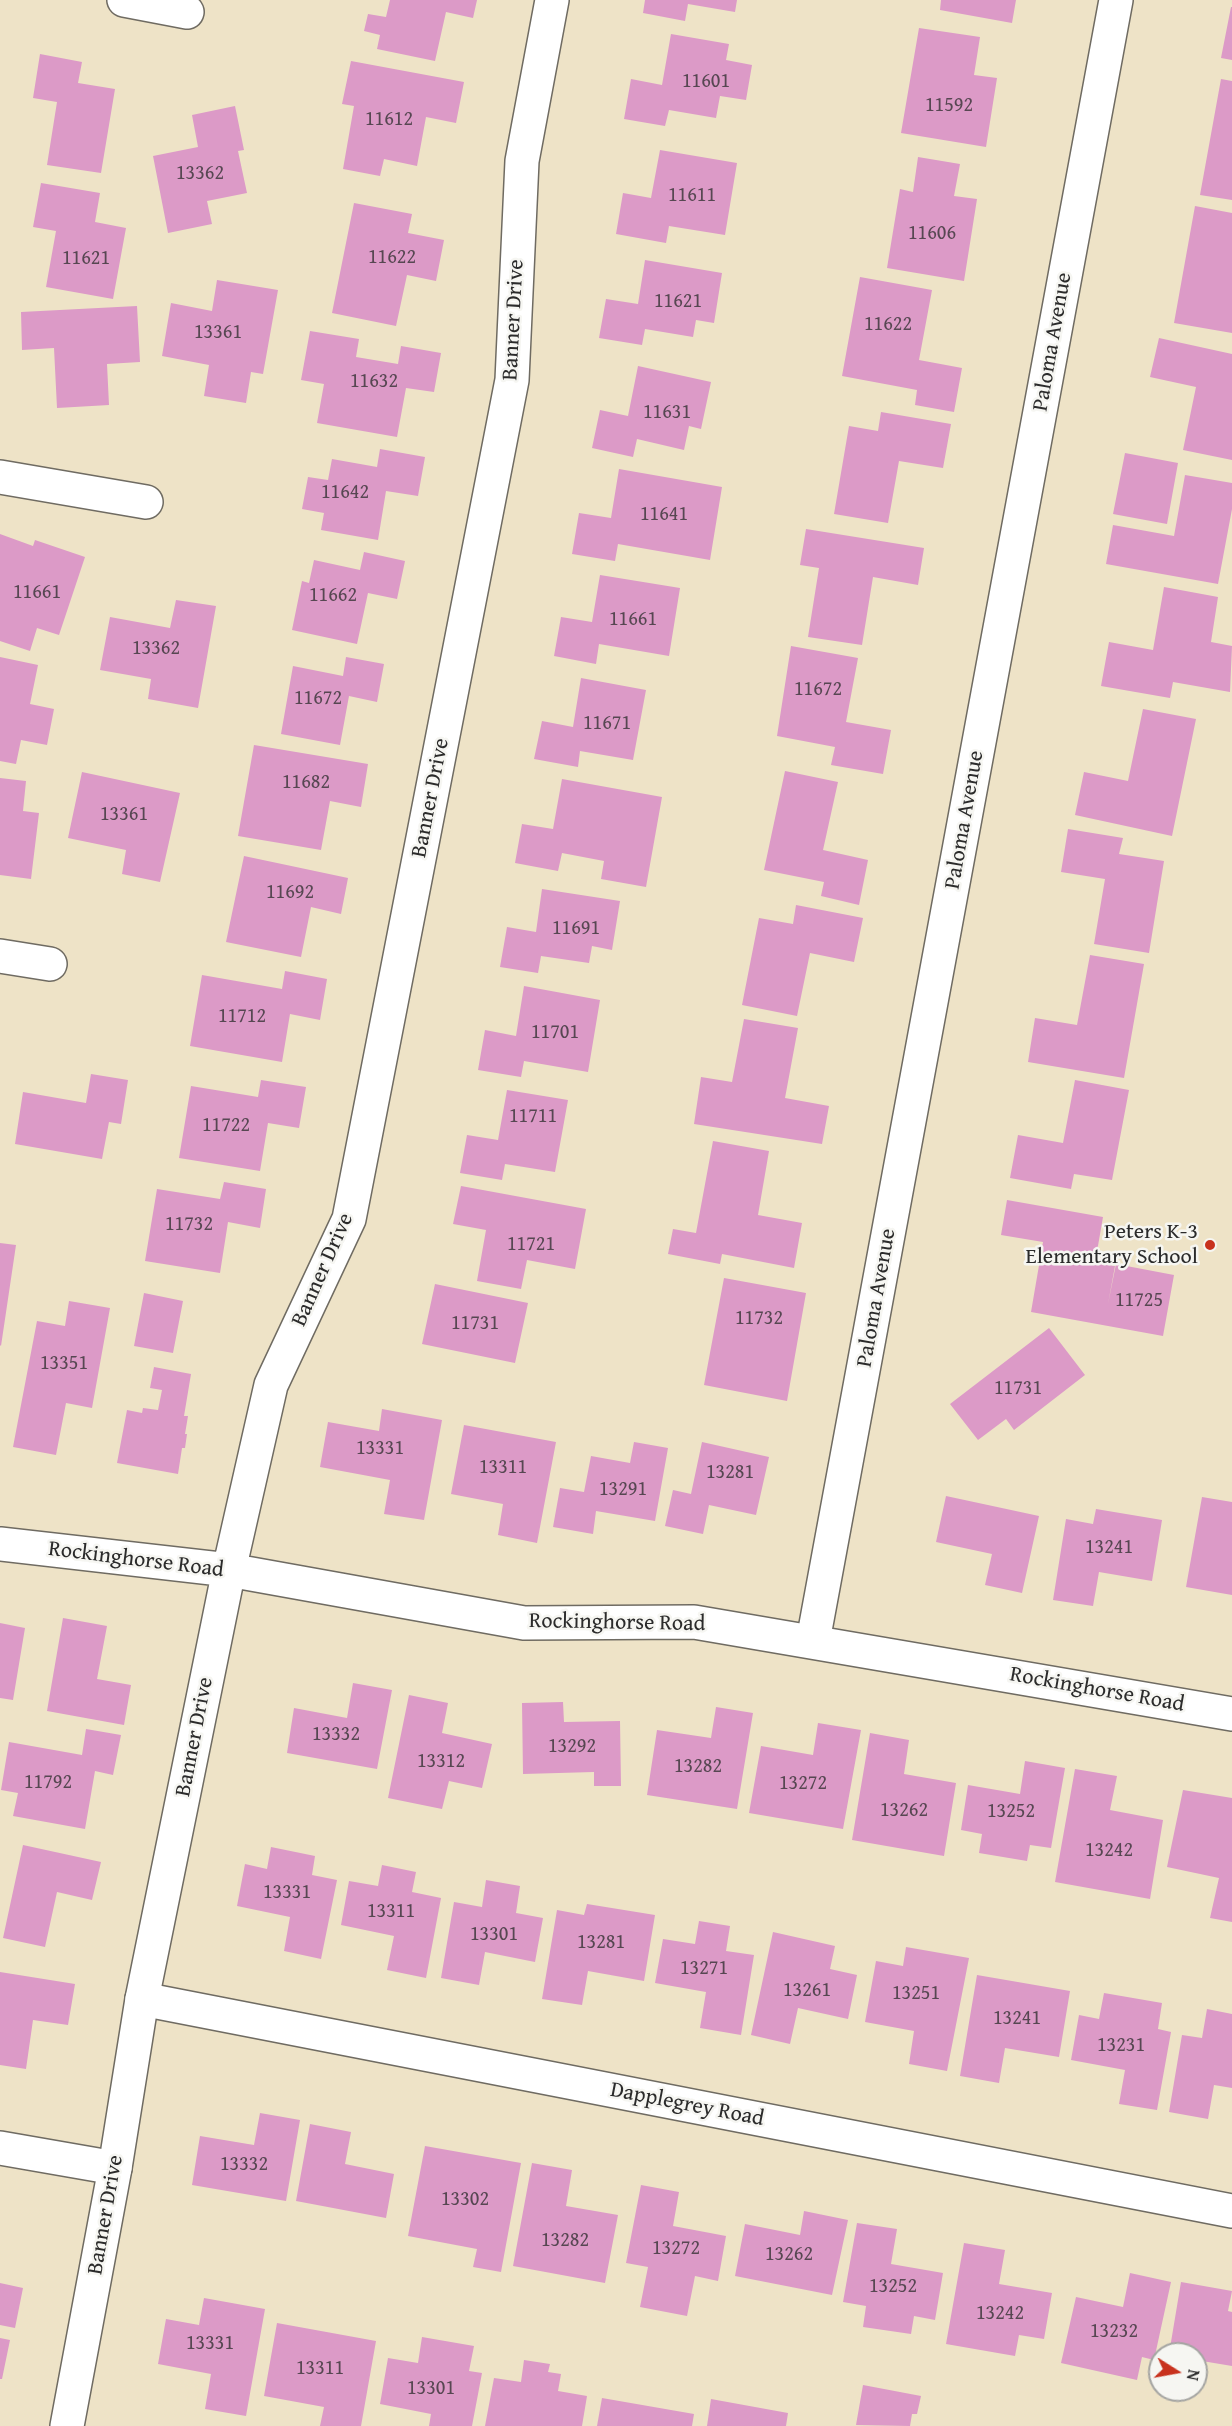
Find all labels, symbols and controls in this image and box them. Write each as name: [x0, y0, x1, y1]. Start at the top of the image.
house number: 11601: [682, 70, 730, 94]
house number: 11592: [925, 94, 973, 118]
house number: 11612: [365, 108, 413, 132]
house number: 13362: [176, 162, 224, 186]
house number: 11611: [668, 184, 716, 208]
house number: 11606: [908, 222, 956, 246]
house number: 11622: [368, 246, 416, 270]
house number: 11621: [62, 247, 110, 271]
street label: Banner Drive: [498, 259, 530, 381]
street label: Paloma Avenue: [1028, 271, 1078, 413]
house number: 11621: [654, 290, 702, 314]
house number: 11622: [864, 313, 912, 337]
house number: 13361: [194, 321, 242, 345]
house number: 11632: [350, 370, 398, 394]
house number: 11631: [643, 401, 691, 425]
house number: 11642: [321, 481, 369, 505]
house number: 11641: [640, 503, 688, 527]
house number: 11661: [13, 581, 61, 605]
house number: 11662: [309, 584, 357, 608]
house number: 11661: [609, 608, 657, 632]
house number: 13362: [132, 637, 180, 661]
house number: 11672: [794, 678, 842, 702]
house number: 11672: [294, 687, 342, 711]
house number: 11671: [583, 712, 631, 736]
street label: Banner Drive: [406, 736, 456, 860]
street label: Paloma Avenue: [940, 749, 990, 891]
house number: 11682: [282, 771, 330, 795]
house number: 13361: [100, 803, 148, 827]
house number: 11692: [266, 881, 314, 905]
house number: 11691: [552, 917, 600, 941]
house number: 11712: [218, 1005, 266, 1029]
house number: 11701: [531, 1021, 579, 1045]
house number: 11711: [509, 1105, 557, 1129]
house number: 11722: [202, 1114, 250, 1138]
street label: Banner Drive: [286, 1209, 360, 1331]
house number: 11732: [165, 1213, 213, 1237]
place label: Peters K-3 Elementary School: [1026, 1219, 1198, 1270]
street label: Paloma Avenue: [852, 1227, 902, 1369]
house number: 11721: [507, 1233, 555, 1257]
marker: Peters K-3 Elementary School: [1203, 1238, 1217, 1252]
house number: 11725: [1115, 1289, 1163, 1313]
house number: 11732: [735, 1307, 783, 1331]
house number: 11731: [451, 1312, 499, 1336]
house number: 13351: [40, 1352, 88, 1376]
house number: 11731: [994, 1377, 1042, 1401]
house number: 13331: [356, 1437, 404, 1461]
house number: 13311: [479, 1456, 527, 1480]
house number: 13281: [706, 1461, 754, 1485]
house number: 13291: [599, 1478, 647, 1502]
street label: Rockinghorse Road: [47, 1536, 225, 1584]
house number: 13241: [1085, 1536, 1133, 1560]
street label: Rockinghorse Road: [529, 1608, 705, 1638]
street label: Rockinghorse Road: [1008, 1662, 1186, 1718]
street label: Banner Drive: [170, 1675, 220, 1799]
house number: 13332: [312, 1723, 360, 1747]
house number: 13292: [548, 1735, 596, 1759]
house number: 13312: [417, 1750, 465, 1774]
house number: 13282: [674, 1755, 722, 1779]
house number: 11792: [24, 1771, 72, 1795]
house number: 13272: [779, 1772, 827, 1796]
house number: 13262: [880, 1799, 928, 1823]
house number: 13252: [987, 1800, 1035, 1824]
house number: 13242: [1085, 1839, 1133, 1863]
house number: 13331: [263, 1881, 311, 1905]
house number: 13311: [367, 1900, 415, 1924]
house number: 13301: [470, 1923, 518, 1947]
house number: 13281: [577, 1931, 625, 1955]
house number: 13271: [680, 1957, 728, 1981]
house number: 13261: [783, 1979, 831, 2003]
house number: 13251: [892, 1982, 940, 2006]
house number: 13241: [993, 2007, 1041, 2031]
house number: 13231: [1097, 2034, 1145, 2058]
street label: Dapplegrey Road: [608, 2077, 766, 2133]
street label: Banner Drive: [82, 2153, 130, 2277]
house number: 13332: [220, 2153, 268, 2177]
house number: 13302: [441, 2188, 489, 2212]
house number: 13282: [541, 2229, 589, 2253]
house number: 13272: [652, 2237, 700, 2261]
house number: 13262: [765, 2243, 813, 2267]
house number: 13252: [869, 2275, 917, 2299]
house number: 13242: [976, 2302, 1024, 2326]
house number: 13232: [1090, 2320, 1138, 2344]
house number: 13331: [186, 2332, 234, 2356]
north arrow: [1148, 2342, 1208, 2402]
house number: 13311: [296, 2357, 344, 2381]
text: N: [1181, 2368, 1207, 2383]
house number: 13301: [407, 2377, 455, 2401]

